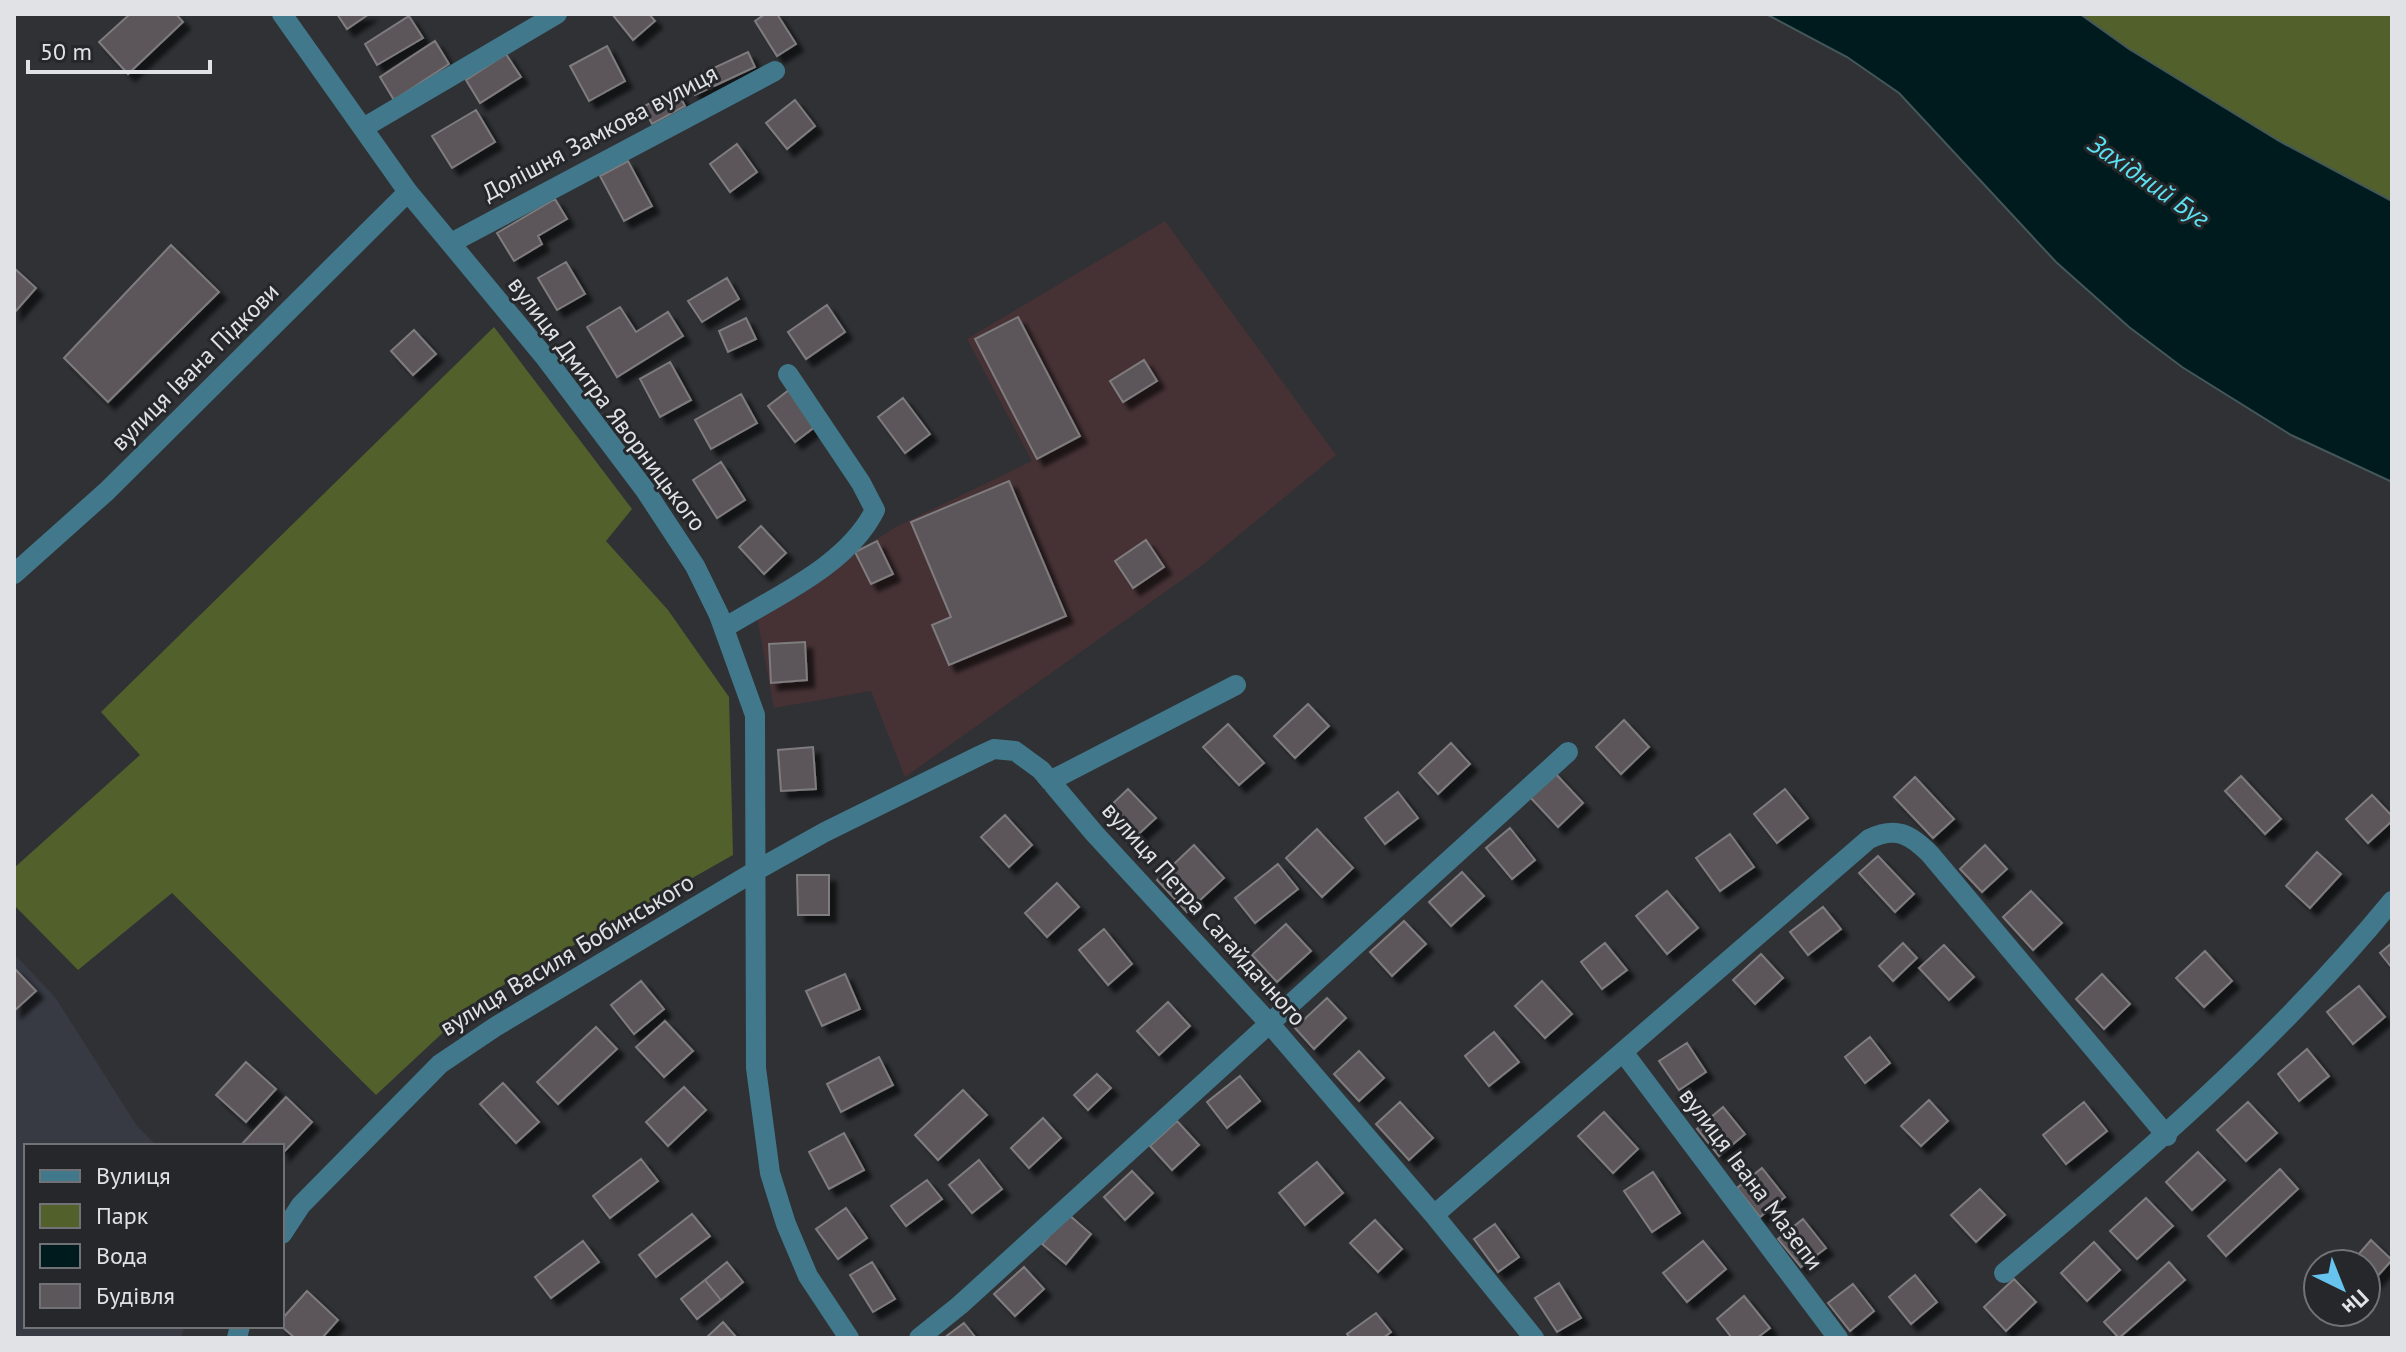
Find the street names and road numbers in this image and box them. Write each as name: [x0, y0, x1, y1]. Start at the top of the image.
street label: Долішня Замкова вулиця: [477, 57, 723, 208]
street label: вулиця Дмитра Яворницького: [501, 270, 713, 537]
street label: вулиця Івана Підкови: [104, 276, 285, 457]
street label: вулиця Петра Сагайдачного: [1095, 795, 1313, 1032]
street label: вулиця Василя Бобинського: [434, 866, 699, 1043]
street label: вулиця Івана Мазепи: [1673, 1081, 1830, 1276]

